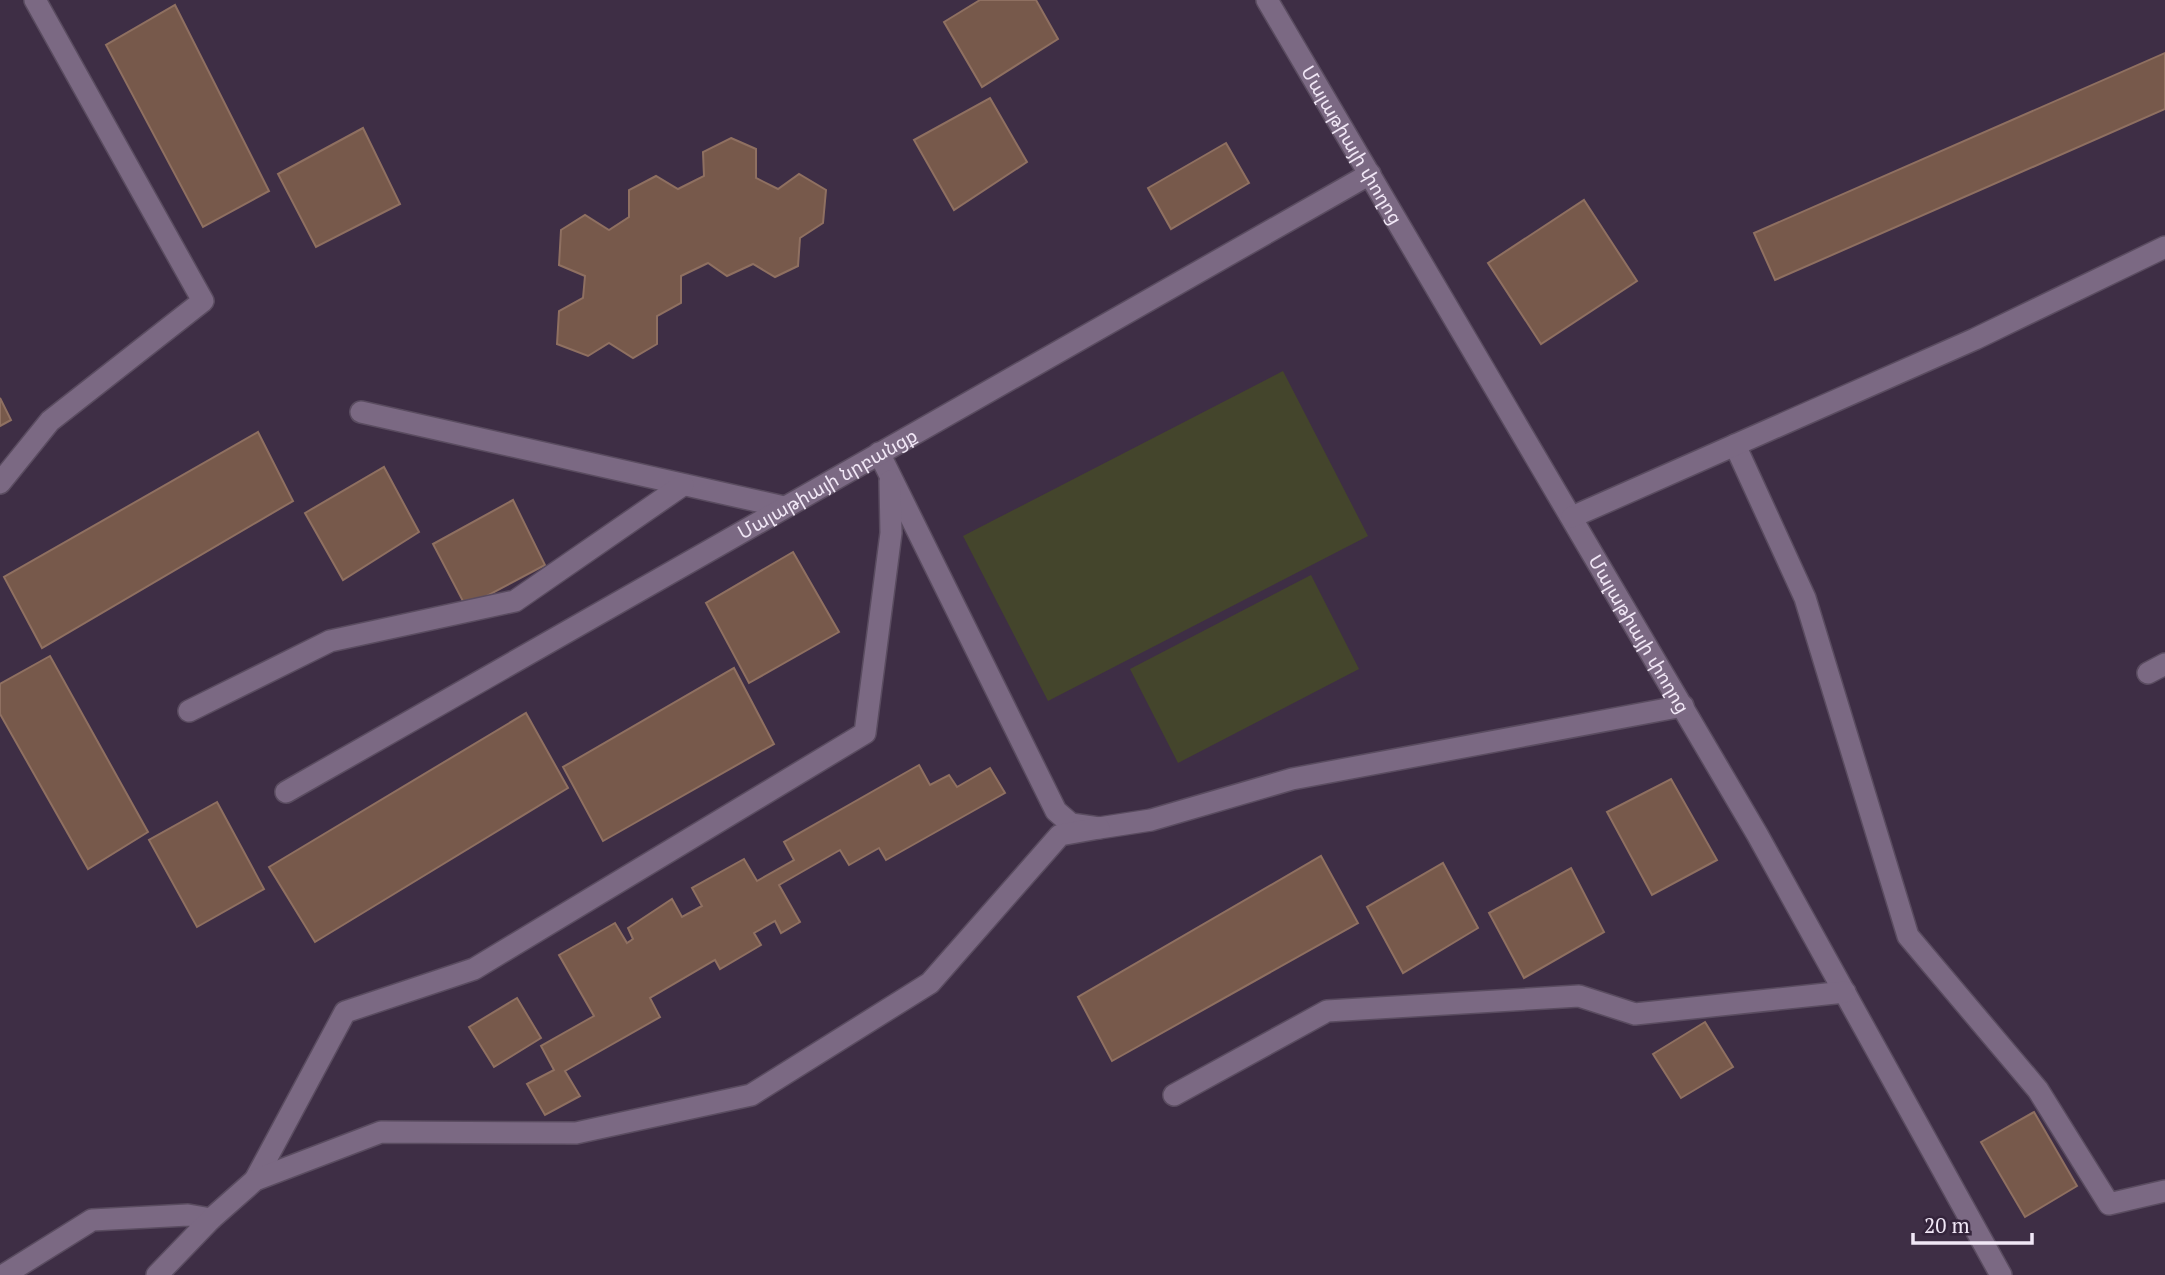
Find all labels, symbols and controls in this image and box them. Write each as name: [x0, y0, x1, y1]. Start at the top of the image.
street label: Մալաթիայի փողոց: [1296, 61, 1409, 229]
street label: Մալաթիայի նրբանցք: [733, 422, 921, 544]
street label: Մալաթիայի փողոց: [1583, 550, 1696, 717]
scale bar: [1913, 1202, 2032, 1246]
text: 20 m: [1924, 1211, 1970, 1239]

